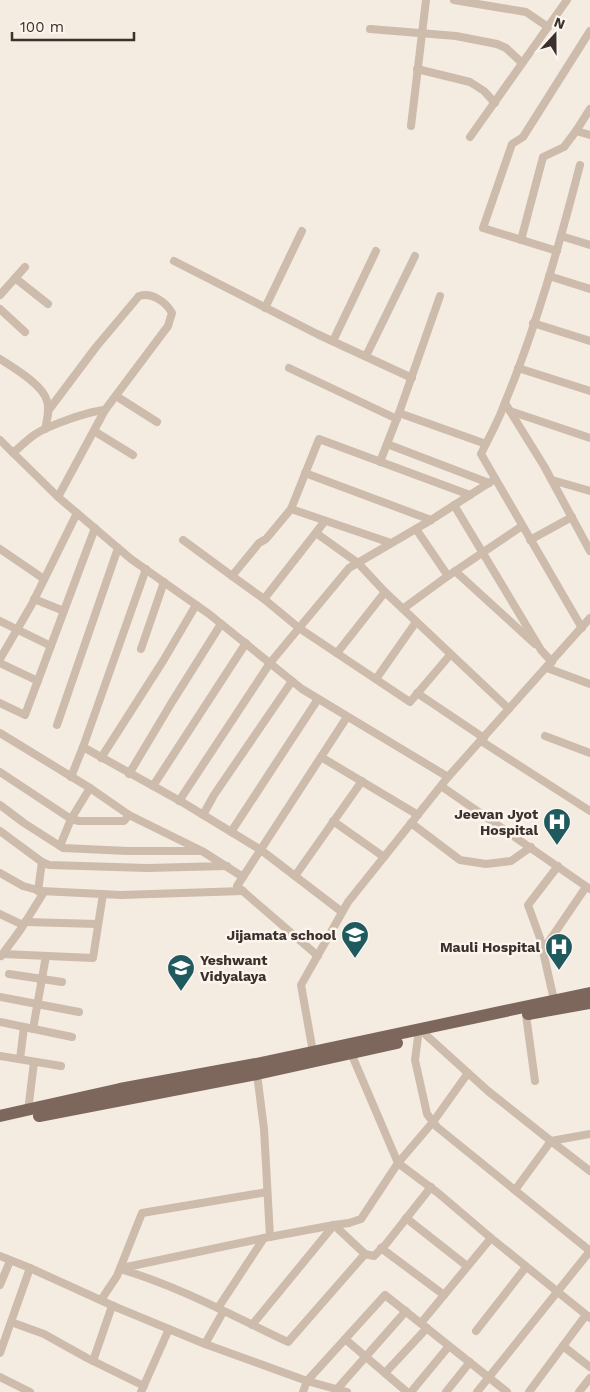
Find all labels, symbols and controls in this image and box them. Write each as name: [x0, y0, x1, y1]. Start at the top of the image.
scale bar: [12, 10, 135, 42]
north arrow: [530, 10, 580, 60]
text: N: [552, 14, 567, 32]
text: 100 m: [20, 18, 64, 36]
place label: Jeevan Jyot Hospital: [454, 806, 538, 838]
hospital icon: Jeevan Jyot Hospital: [542, 807, 572, 846]
school or university icon: Jijamata school: [340, 920, 370, 959]
place label: Jijamata school: [227, 927, 336, 943]
hospital icon: Mauli Hospital: [544, 932, 574, 971]
place label: Mauli Hospital: [440, 939, 540, 955]
place label: Yeshwant Vidyalaya: [200, 952, 267, 984]
school or university icon: Yeshwant Vidyalaya: [166, 953, 196, 992]

